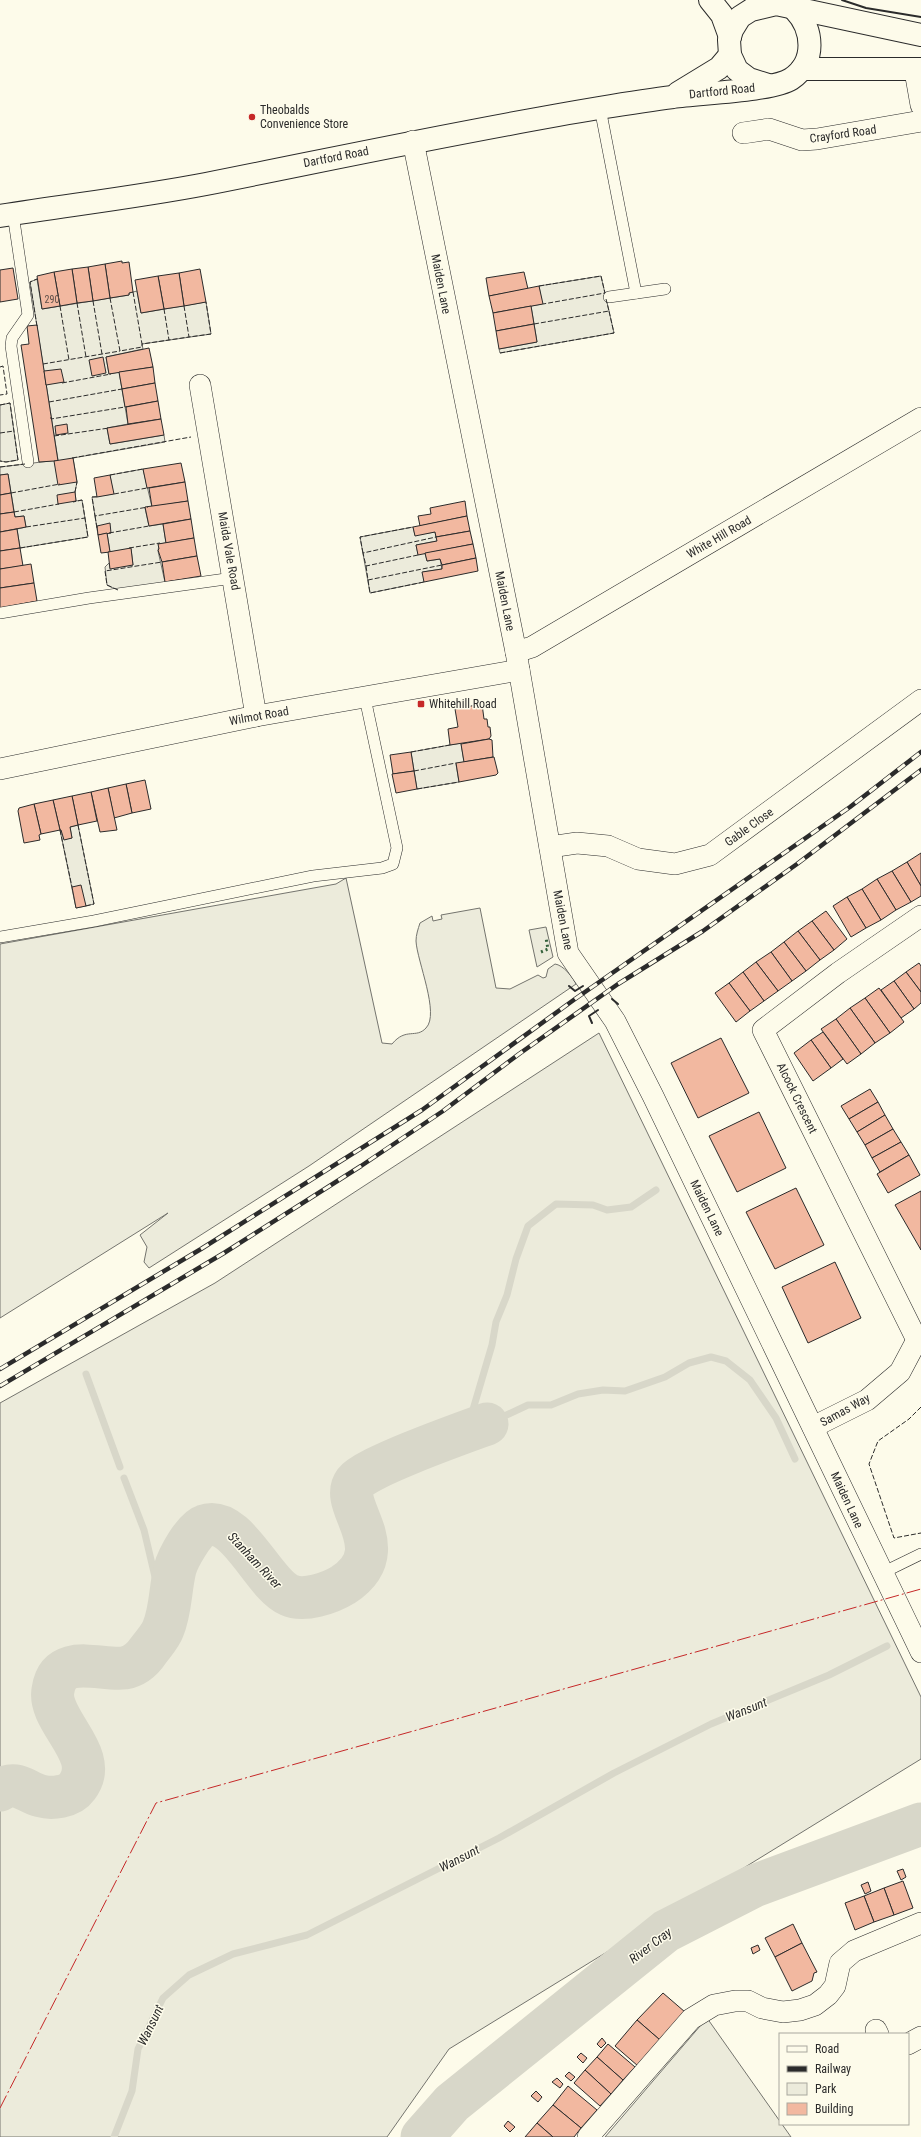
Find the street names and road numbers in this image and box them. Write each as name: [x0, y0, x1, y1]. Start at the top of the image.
street label: Dartford Road: [688, 81, 756, 101]
street label: Crayford Road: [809, 122, 877, 146]
street label: Dartford Road: [302, 144, 370, 170]
street label: Maiden Lane: [428, 253, 454, 315]
street label: Maida Vale Road: [215, 511, 243, 591]
street label: White Hill Road: [684, 513, 754, 561]
street label: Maiden Lane: [492, 570, 518, 632]
street label: Wilmot Road: [228, 704, 290, 728]
street label: Gable Close: [722, 804, 776, 849]
street label: Maiden Lane: [550, 889, 576, 951]
street label: Alcock Crescent: [774, 1060, 820, 1136]
street label: Maiden Lane: [687, 1178, 727, 1239]
street label: Samas Way: [818, 1391, 872, 1429]
street label: Maiden Lane: [828, 1470, 866, 1531]

